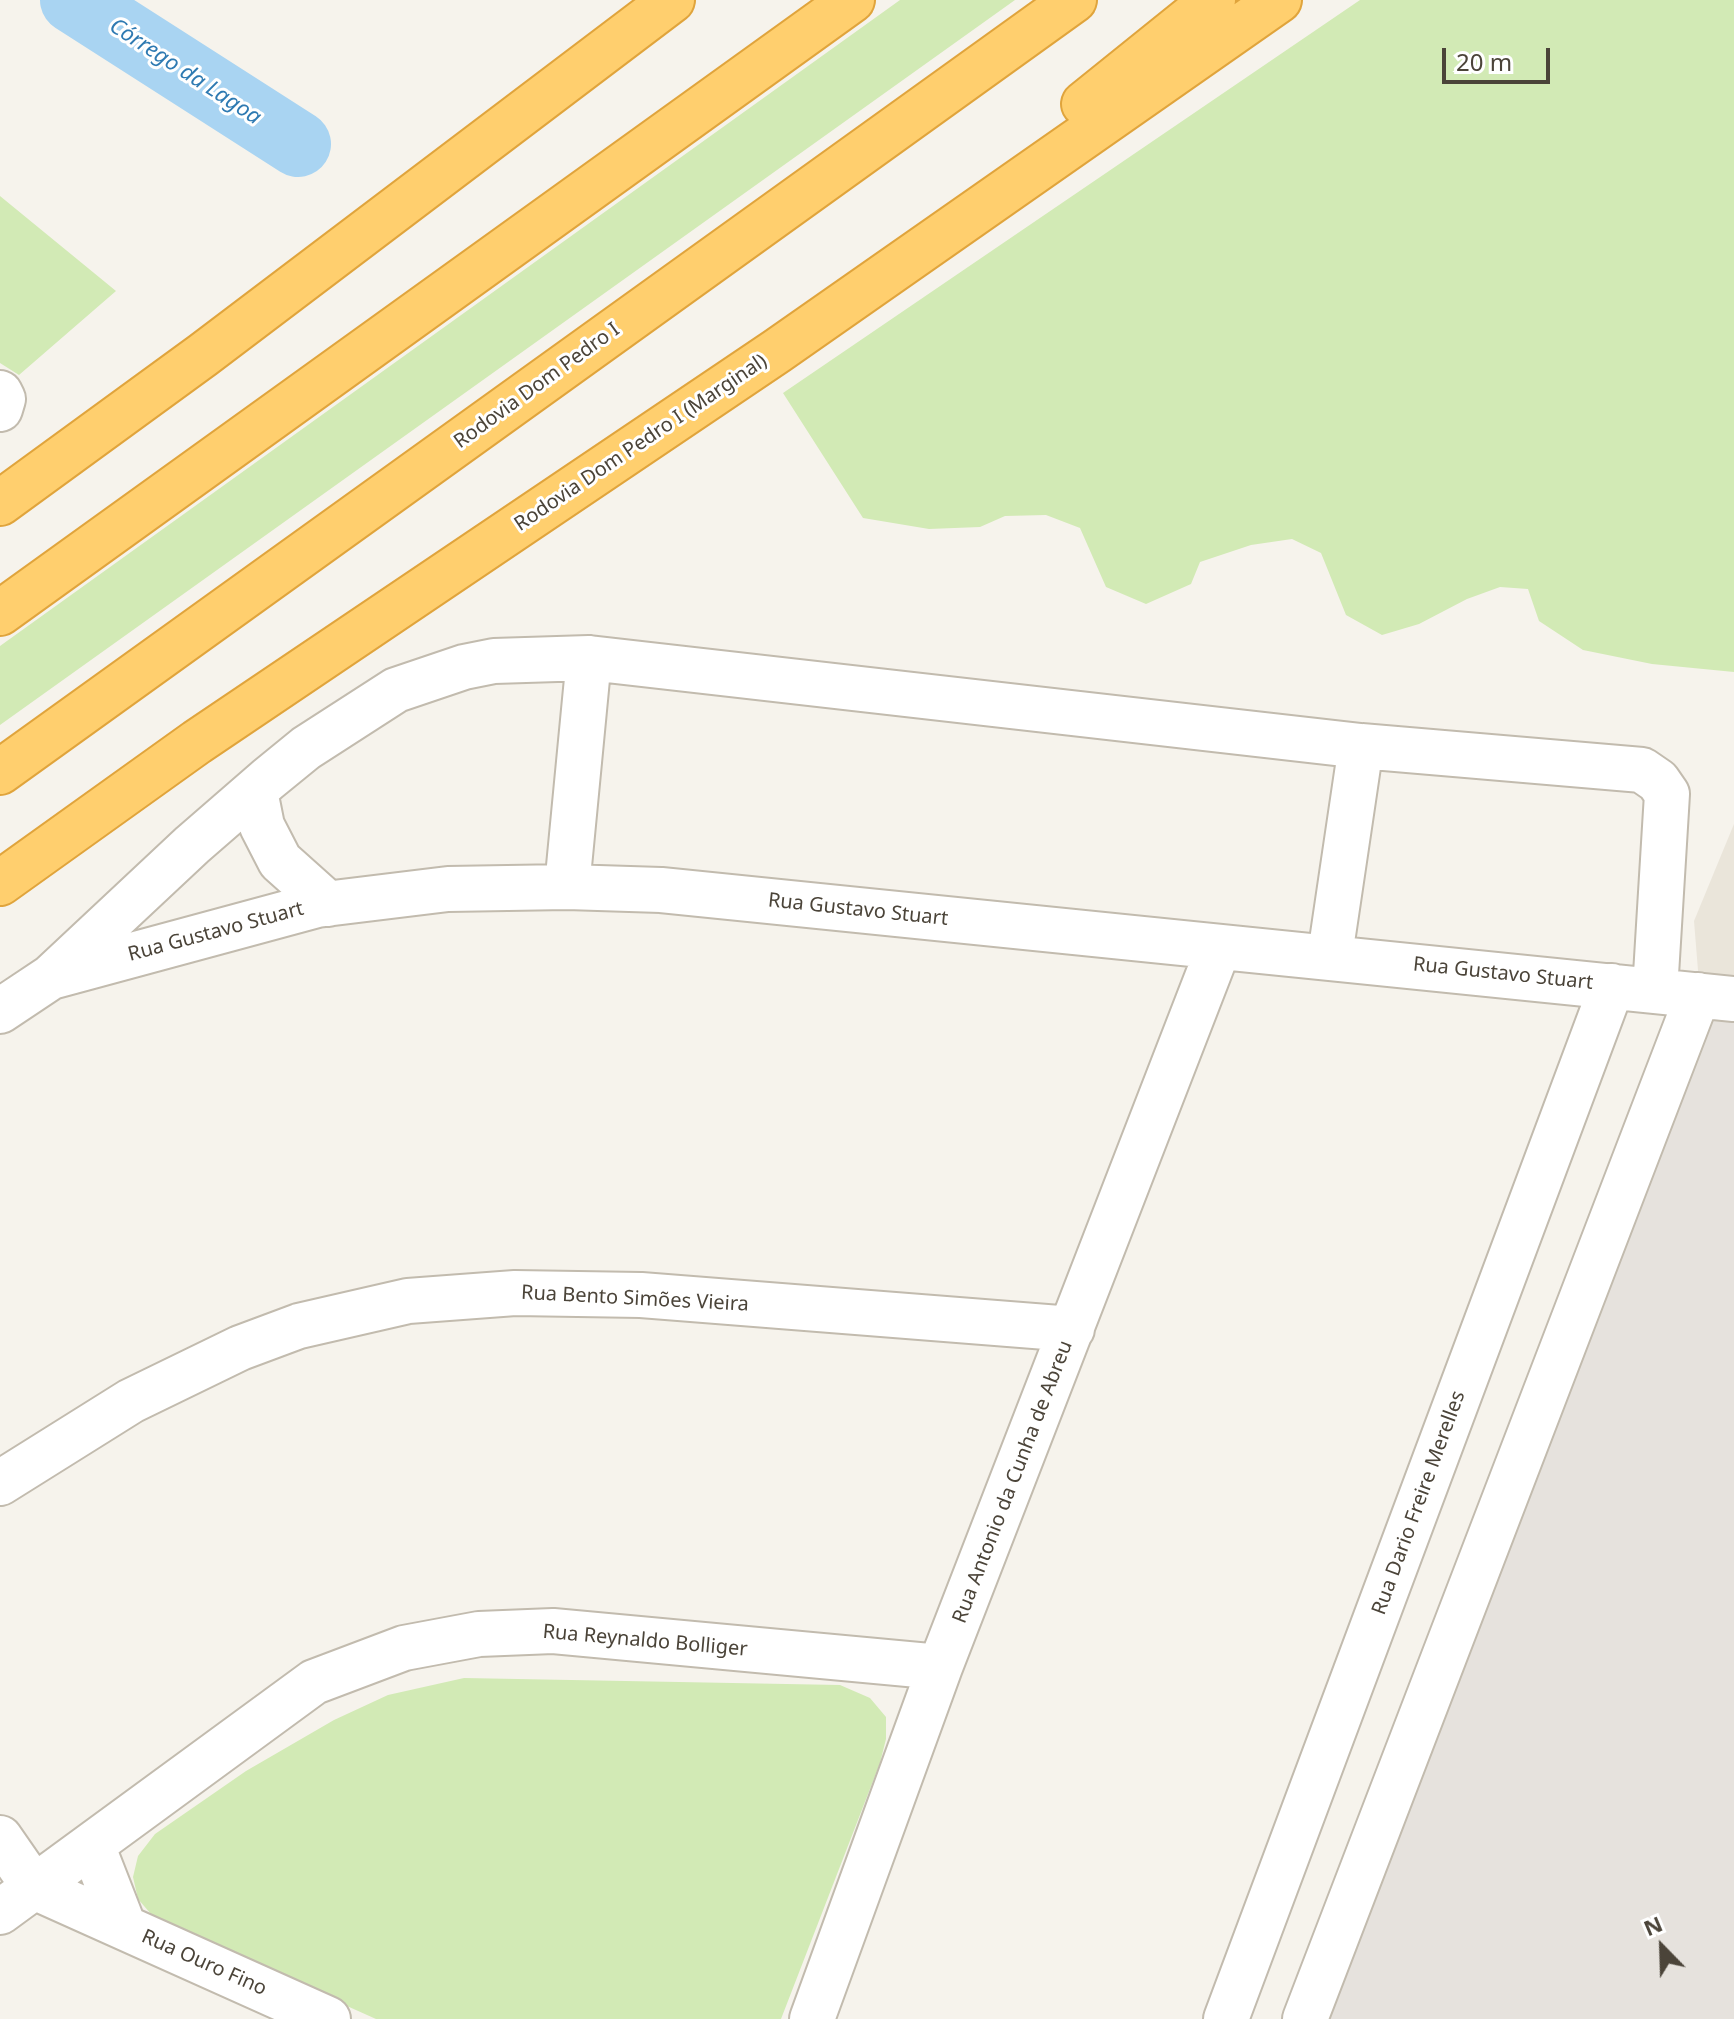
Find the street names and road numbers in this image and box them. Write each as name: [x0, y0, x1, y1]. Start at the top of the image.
street label: Rodovia Dom Pedro I: [450, 318, 624, 454]
street label: Rodovia Dom Pedro I (Marginal): [510, 349, 772, 537]
street label: Rua Gustavo Stuart: [767, 889, 949, 931]
street label: Rua Gustavo Stuart: [126, 897, 306, 967]
street label: Rua Gustavo Stuart: [1412, 953, 1594, 995]
street label: Rua Bento Simões Vieira: [520, 1281, 750, 1317]
street label: Rua Antonio da Cunha de Abreu: [948, 1337, 1078, 1627]
street label: Rua Dario Freire Merelles: [1367, 1388, 1471, 1618]
street label: Rua Reynaldo Bolliger: [542, 1620, 748, 1662]
street label: Rua Ouro Fino: [138, 1925, 270, 2001]

